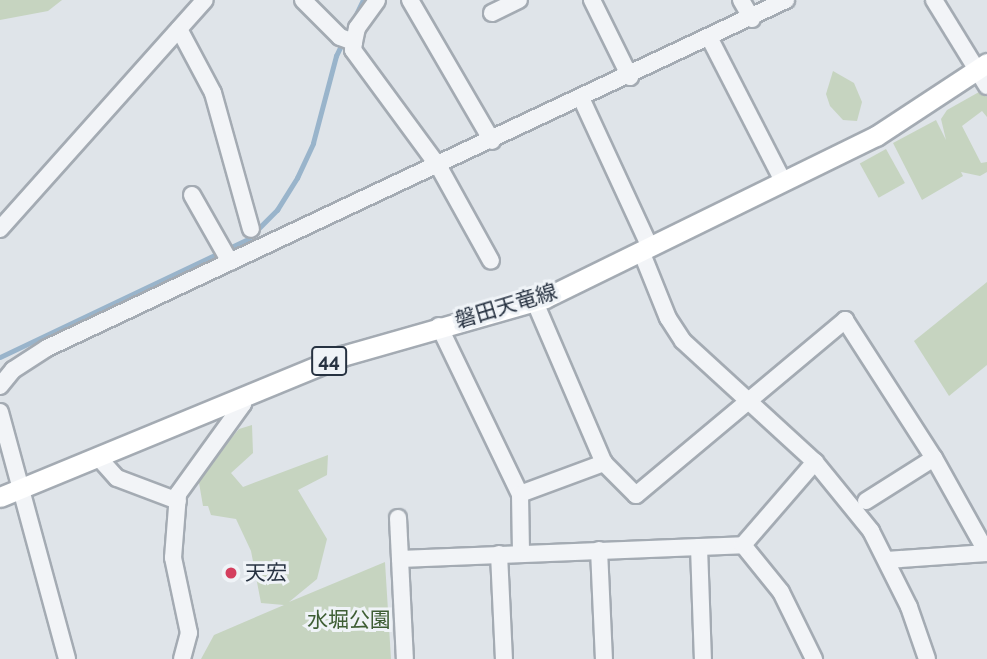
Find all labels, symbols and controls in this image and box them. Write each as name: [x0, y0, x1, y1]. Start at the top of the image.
street label: 磐田天竜線: [452, 279, 560, 333]
road number: 44: [310, 346, 348, 376]
place label: 天宏: [245, 560, 287, 586]
marker: 天宏: [223, 565, 239, 581]
park label: 水堀公園: [307, 607, 391, 633]

